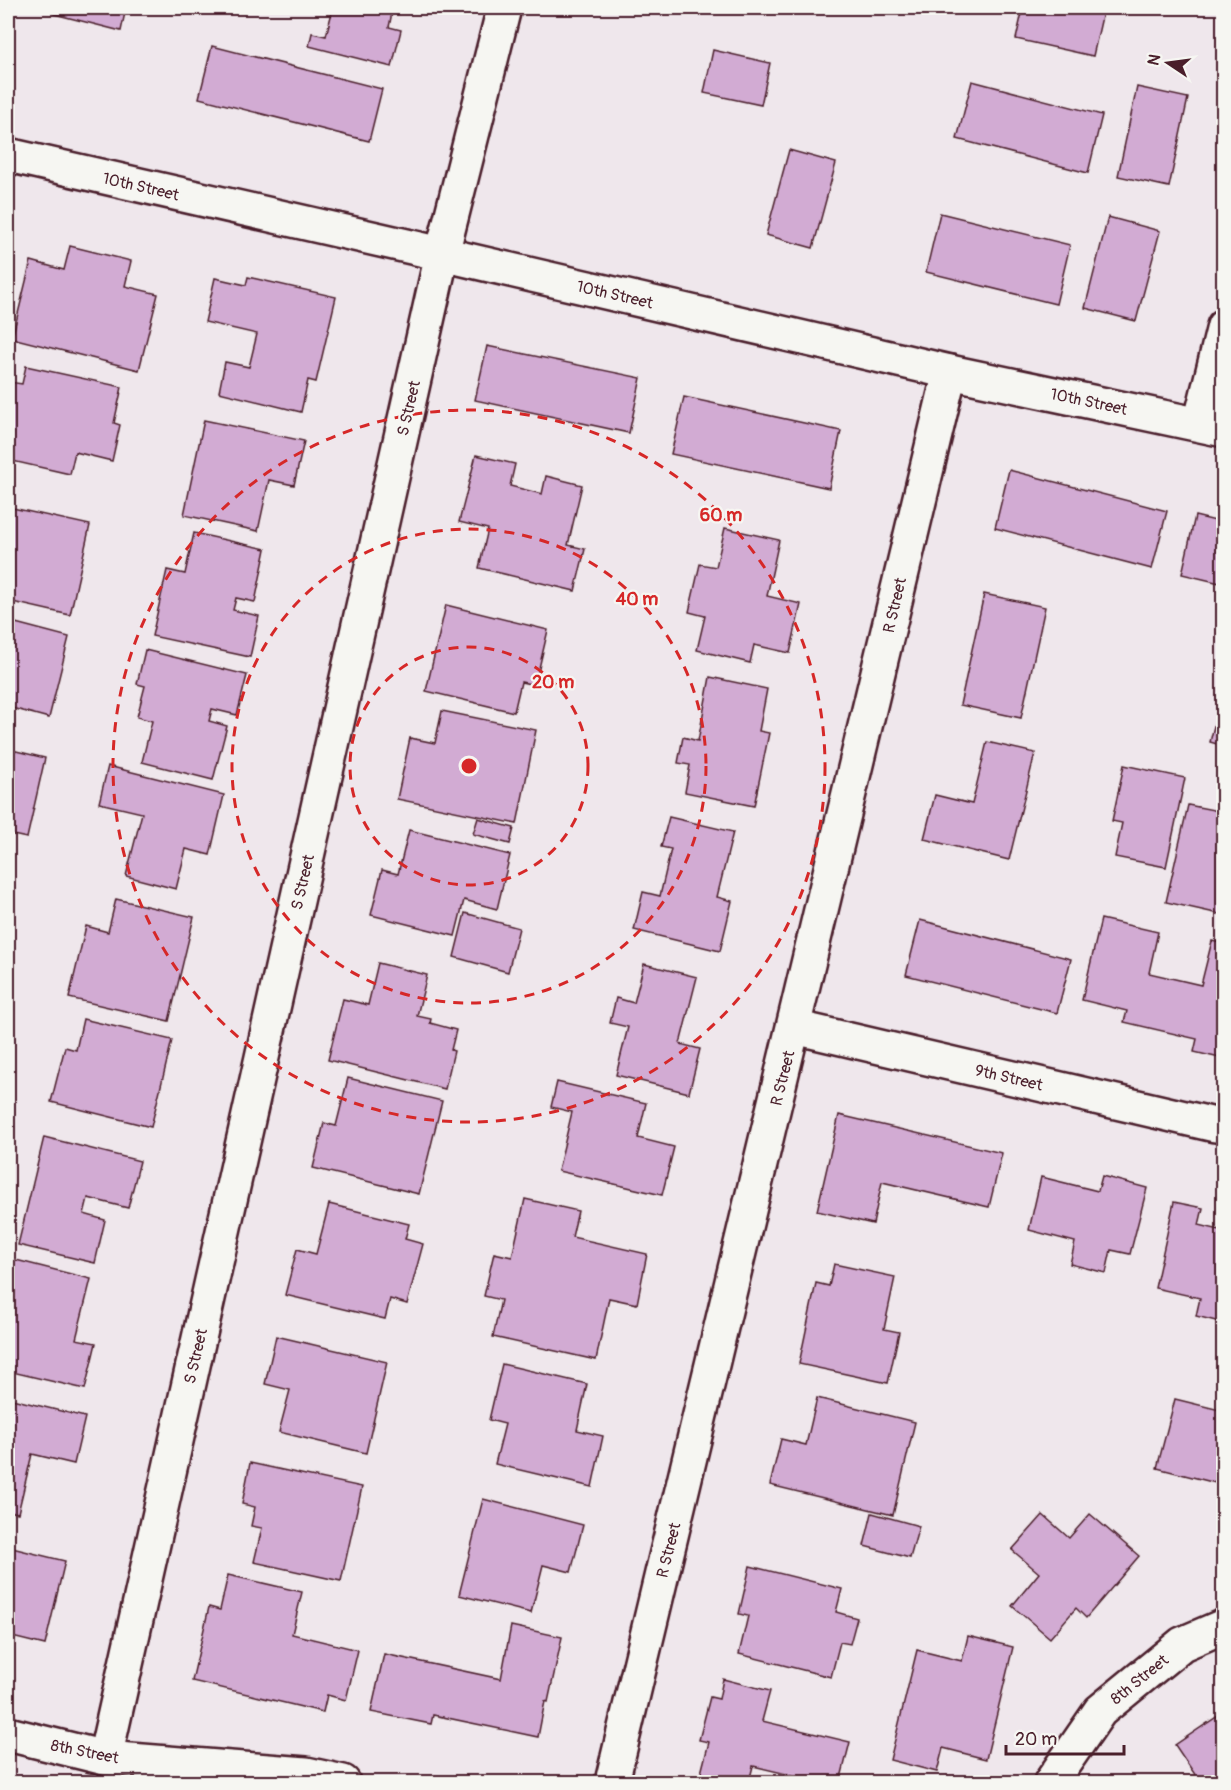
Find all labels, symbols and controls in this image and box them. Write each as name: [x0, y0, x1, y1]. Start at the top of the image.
north arrow: [1138, 33, 1198, 93]
text: N: [1143, 52, 1165, 67]
street label: 10th Street: [101, 168, 182, 206]
street label: 10th Street: [575, 276, 656, 314]
street label: S Street: [393, 378, 425, 438]
street label: 10th Street: [1049, 384, 1130, 420]
text: 60 m: [700, 504, 742, 527]
street label: R Street: [879, 575, 911, 635]
text: 40 m: [616, 588, 658, 611]
text: 20 m: [532, 671, 574, 694]
centre of rings: [459, 756, 479, 776]
street label: S Street: [287, 852, 319, 912]
street label: R Street: [766, 1048, 800, 1108]
street label: 9th Street: [973, 1060, 1045, 1096]
street label: S Street: [180, 1326, 212, 1386]
street label: R Street: [652, 1520, 686, 1580]
street label: 8th Street: [1107, 1650, 1173, 1709]
scale bar: [1006, 1718, 1124, 1756]
text: 20 m: [1015, 1728, 1057, 1751]
street label: 8th Street: [49, 1736, 121, 1768]

